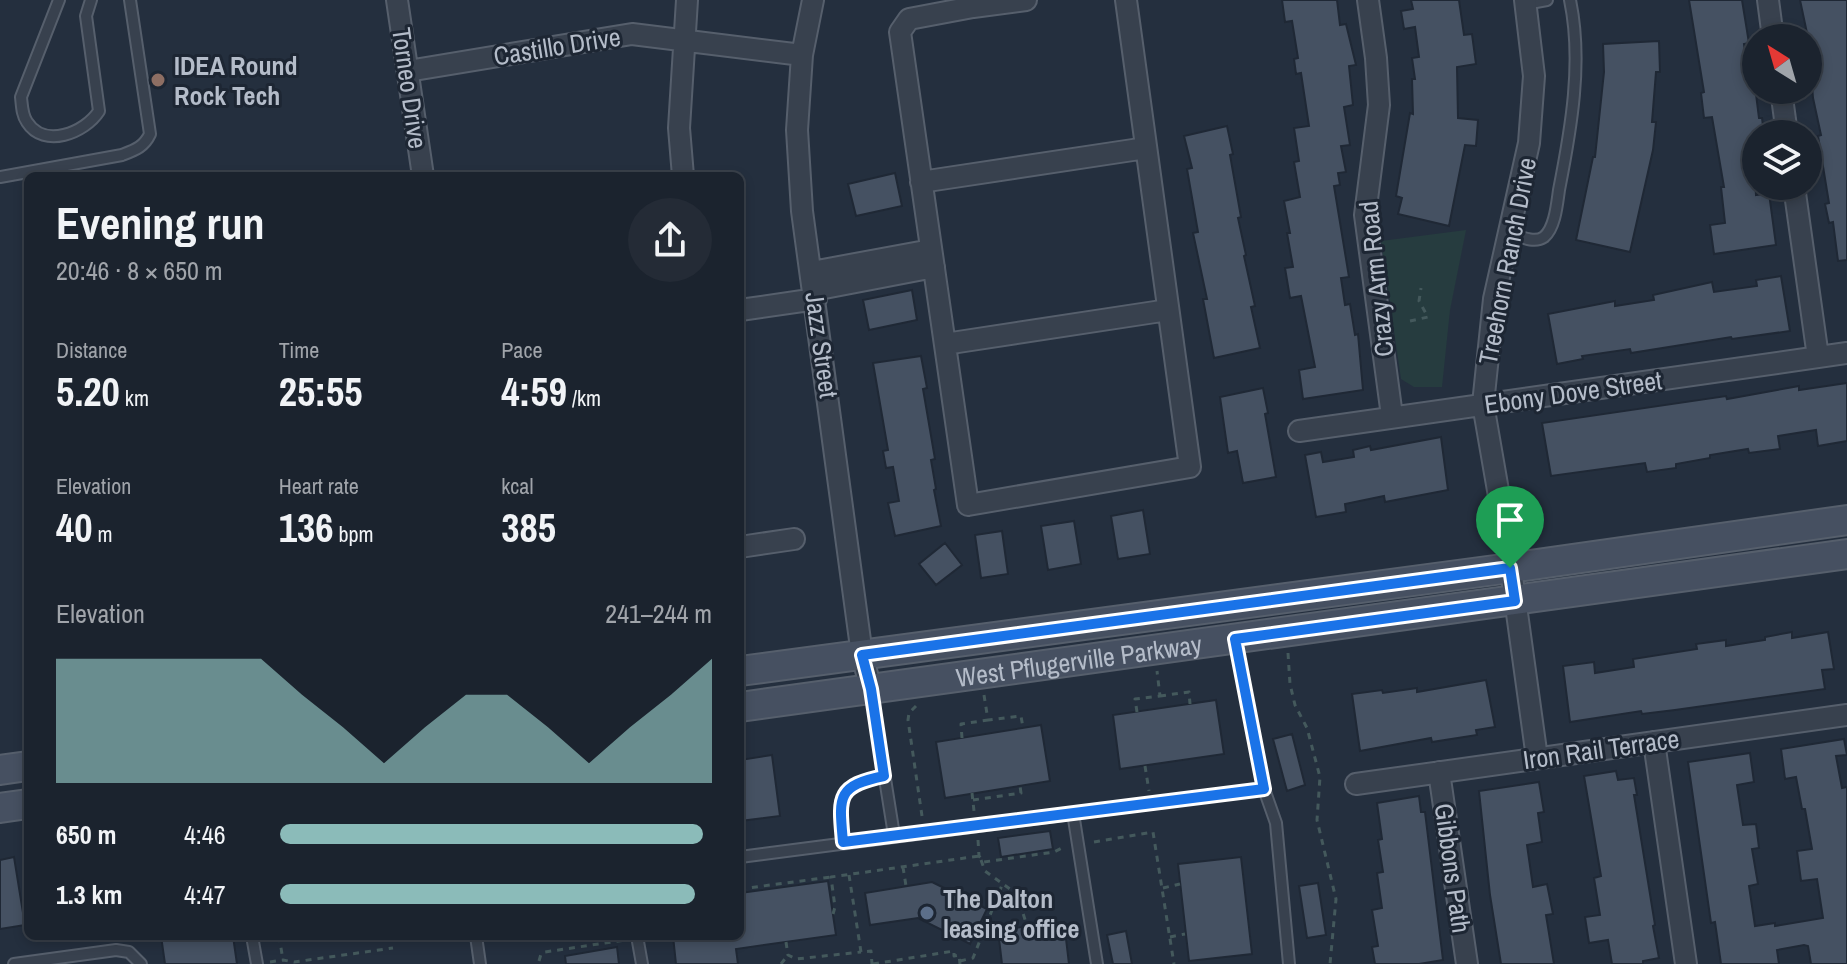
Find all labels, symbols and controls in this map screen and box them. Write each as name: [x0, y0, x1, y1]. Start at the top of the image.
street label: Castillo Drive: [491, 19, 623, 73]
north arrow: [1742, 24, 1822, 104]
map controls: [1742, 24, 1822, 200]
street label: Torneo Drive: [384, 25, 436, 151]
place label: IDEA Round Rock Tech: [174, 48, 298, 113]
marker: IDEA Round Rock Tech: [149, 71, 167, 89]
button: layers: [1742, 120, 1822, 200]
street label: Treehorn Ranch Drive: [1470, 155, 1544, 367]
text: Evening run: [56, 193, 265, 253]
button: share: [628, 198, 712, 282]
street label: Crazy Arm Road: [1350, 199, 1402, 359]
text: 20:46 · 8 × 650 m: [56, 253, 223, 288]
street label: Jazz Street: [797, 290, 847, 400]
text: Distance: [56, 335, 127, 365]
text: Time: [279, 335, 319, 365]
text: Pace: [501, 335, 542, 365]
street label: Ebony Dove Street: [1482, 362, 1664, 422]
text: 5.20: [56, 365, 120, 418]
text: 25:55: [279, 365, 363, 418]
text: 4:59: [501, 365, 567, 418]
text: km: [120, 383, 149, 413]
text: /km: [567, 383, 601, 413]
text: Elevation: [56, 471, 131, 501]
text: Heart rate: [279, 471, 359, 501]
text: kcal: [501, 471, 533, 501]
pin: [1476, 486, 1544, 568]
icon: arrive: [1488, 498, 1532, 542]
text: 40: [56, 501, 92, 554]
text: 136: [279, 501, 333, 554]
text: 385: [501, 501, 556, 554]
text: m: [92, 519, 113, 549]
text: bpm: [333, 519, 374, 549]
text: Elevation: [56, 596, 145, 631]
text: 241–244 m: [605, 596, 712, 631]
street label: West Pflugerville Parkway: [954, 626, 1204, 694]
street label: Iron Rail Terrace: [1521, 721, 1681, 777]
street label: Gibbons Path: [1427, 801, 1479, 935]
text: 650 m: [56, 817, 116, 852]
text: 4:46: [184, 817, 226, 852]
text: 1.3 km: [56, 877, 122, 912]
text: 4:47: [184, 877, 226, 912]
place label: The Dalton leasing office: [943, 881, 1079, 946]
marker: The Dalton leasing office: [918, 904, 936, 922]

